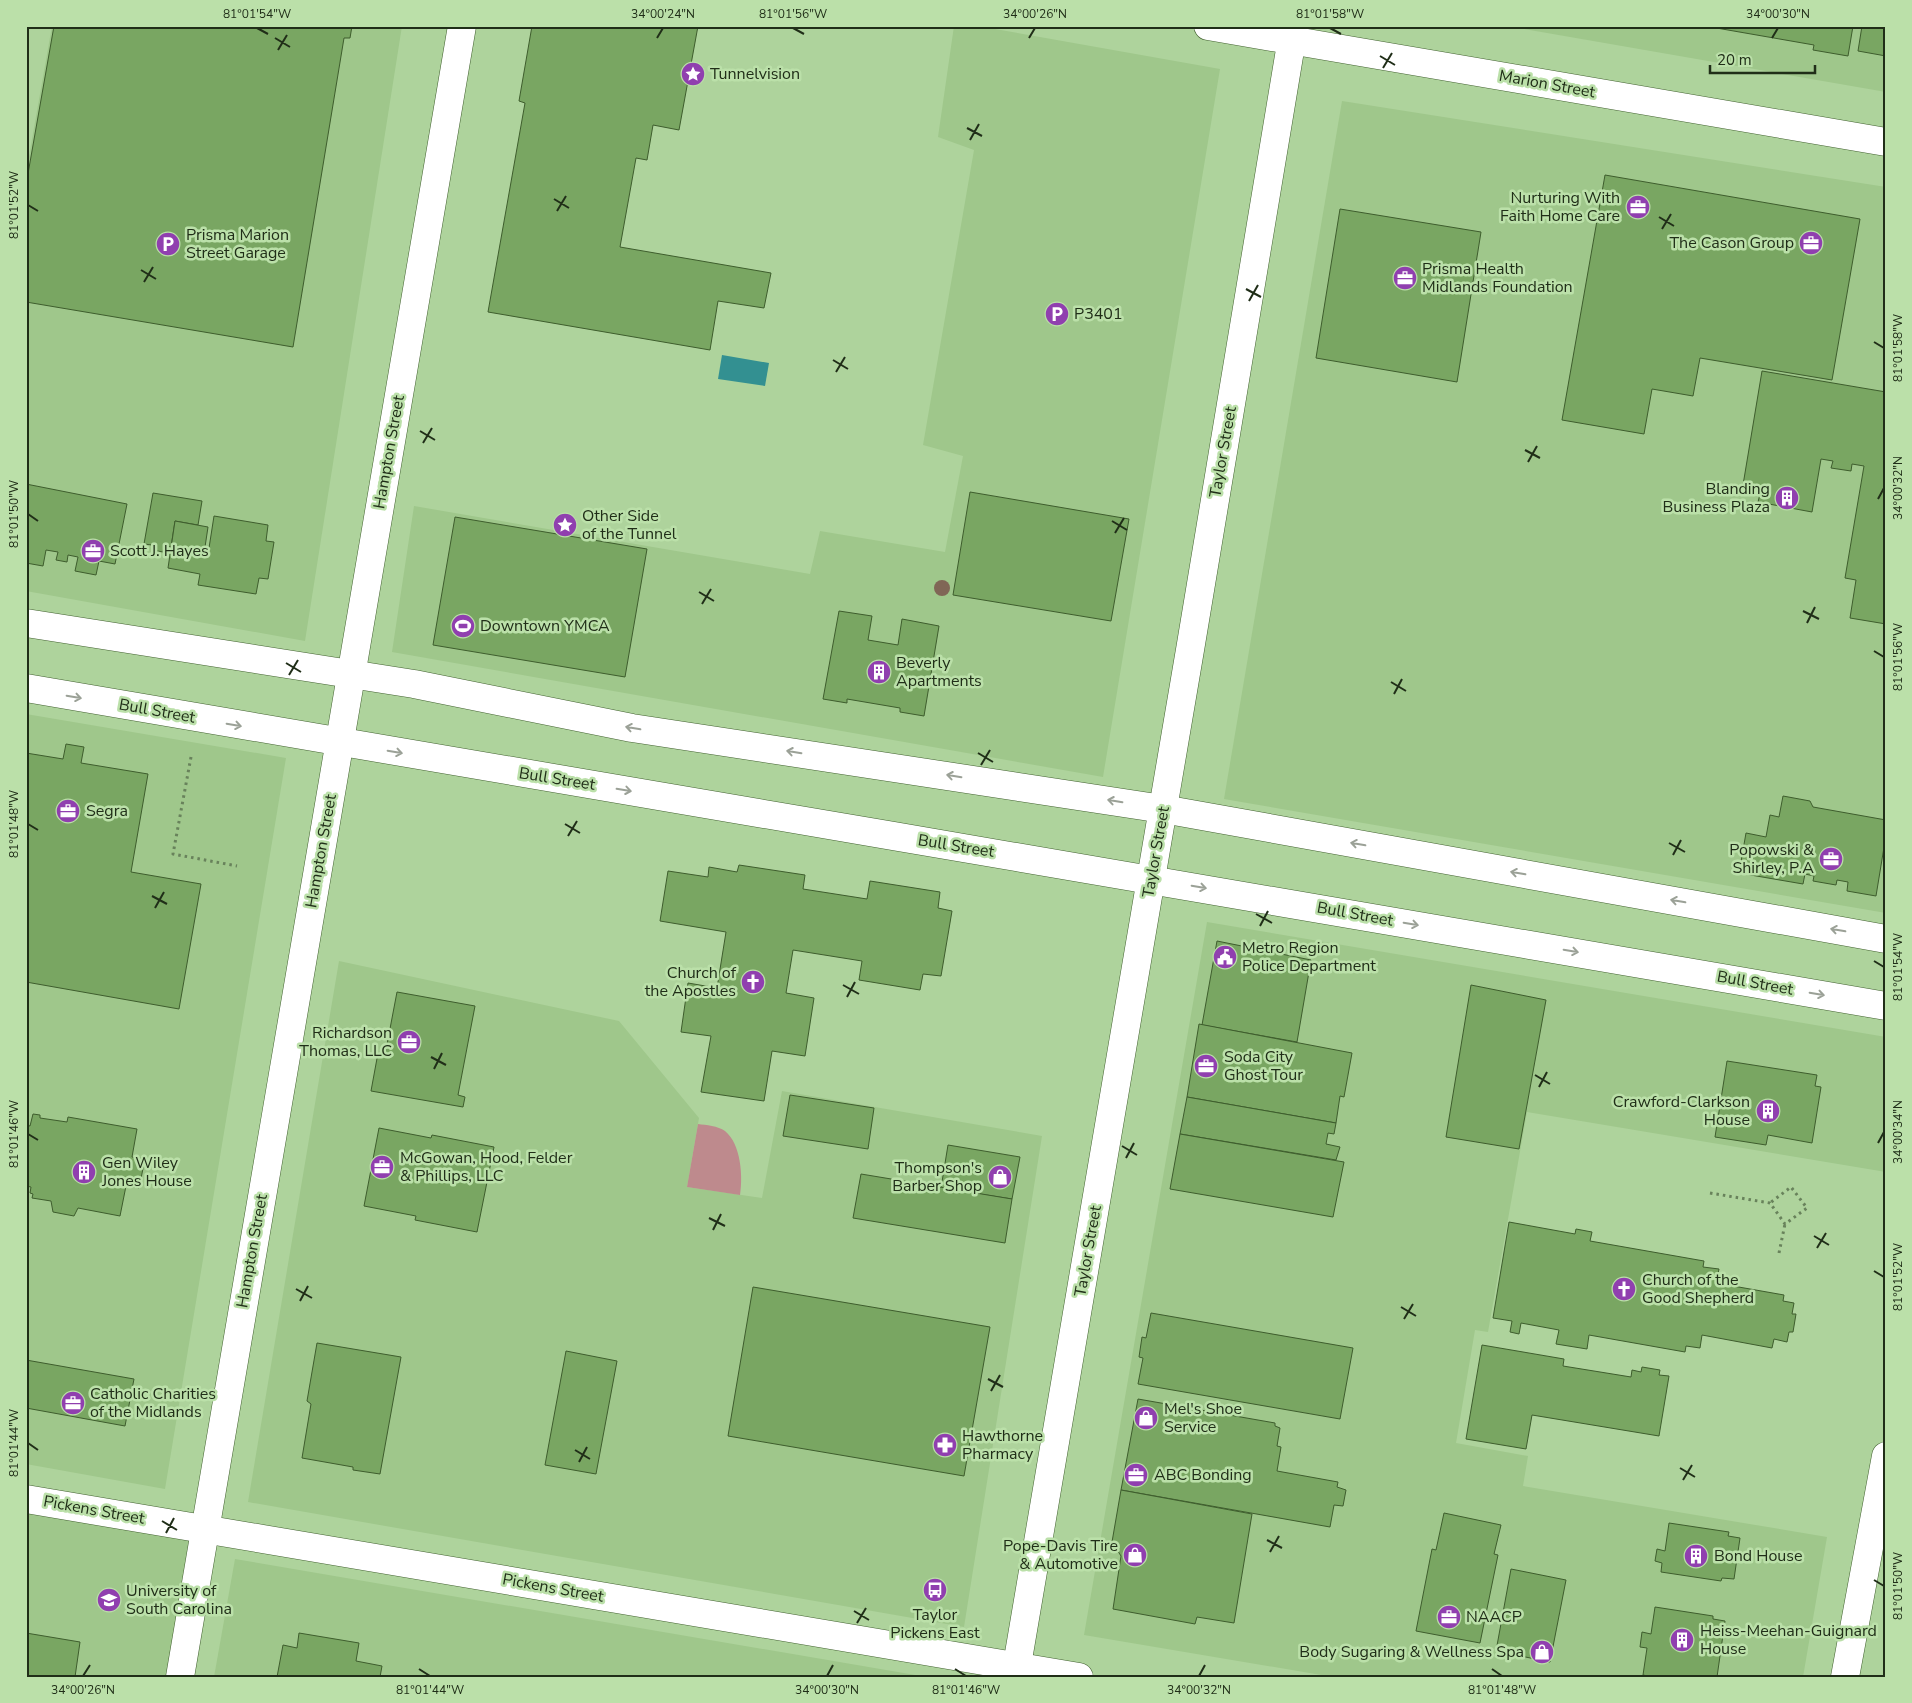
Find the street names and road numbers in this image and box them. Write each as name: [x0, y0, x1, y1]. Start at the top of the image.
street label: Marion Street: [1497, 65, 1597, 103]
street label: Hampton Street: [368, 393, 410, 510]
street label: Taylor Street: [1204, 404, 1242, 499]
street label: Bull Street: [117, 693, 197, 729]
street label: Bull Street: [517, 762, 597, 796]
street label: Hampton Street: [300, 792, 342, 909]
street label: Taylor Street: [1137, 804, 1175, 899]
street label: Bull Street: [916, 829, 996, 863]
street label: Bull Street: [1315, 896, 1395, 932]
street label: Bull Street: [1715, 965, 1795, 1001]
street label: Hampton Street: [231, 1192, 273, 1309]
street label: Taylor Street: [1069, 1203, 1107, 1298]
street label: Pickens Street: [42, 1490, 147, 1530]
street label: Pickens Street: [501, 1568, 606, 1608]

